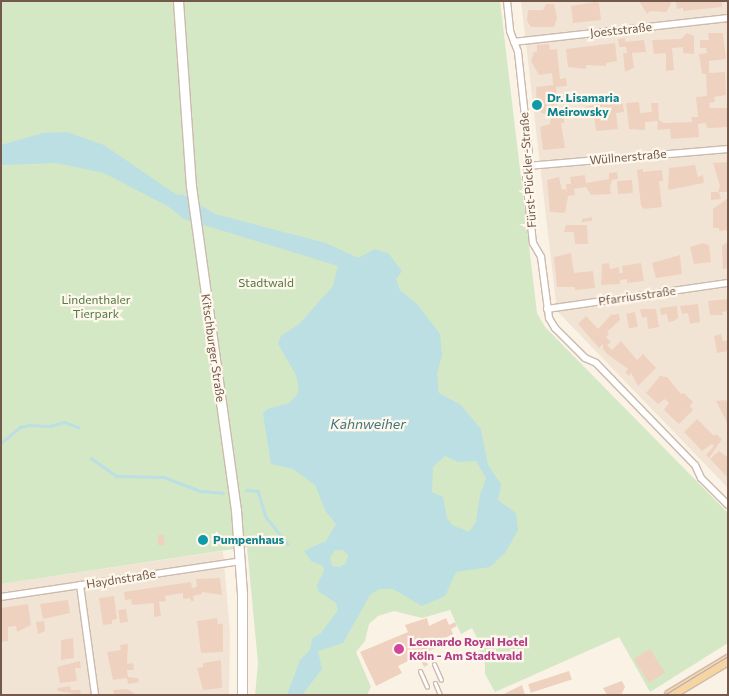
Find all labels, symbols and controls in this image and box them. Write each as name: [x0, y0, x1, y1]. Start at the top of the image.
street label: Joeststraße: [589, 20, 653, 40]
place label: Dr. Lisamaria Meirowsky: [547, 91, 619, 119]
marker: Dr. Lisamaria Meirowsky: [531, 99, 543, 111]
street label: Fürst-Pückler-Straße: [517, 112, 539, 228]
street label: Wüllnerstraße: [589, 146, 667, 168]
park label: Stadtwald: [238, 276, 294, 290]
street label: Pfarriusstraße: [597, 283, 677, 309]
park label: Lindenthaler Tierpark: [61, 293, 131, 321]
street label: Kitschburger Straße: [198, 293, 228, 403]
water label: Kahnweiher: [330, 416, 406, 432]
place label: Pumpenhaus: [213, 533, 284, 547]
marker: Pumpenhaus: [197, 534, 209, 546]
street label: Haydnstraße: [85, 566, 157, 592]
place label: Leonardo Royal Hotel Köln - Am Stadtwald: [409, 635, 528, 663]
marker: Leonardo Royal Hotel Köln - Am Stadtwald: [393, 643, 405, 655]

